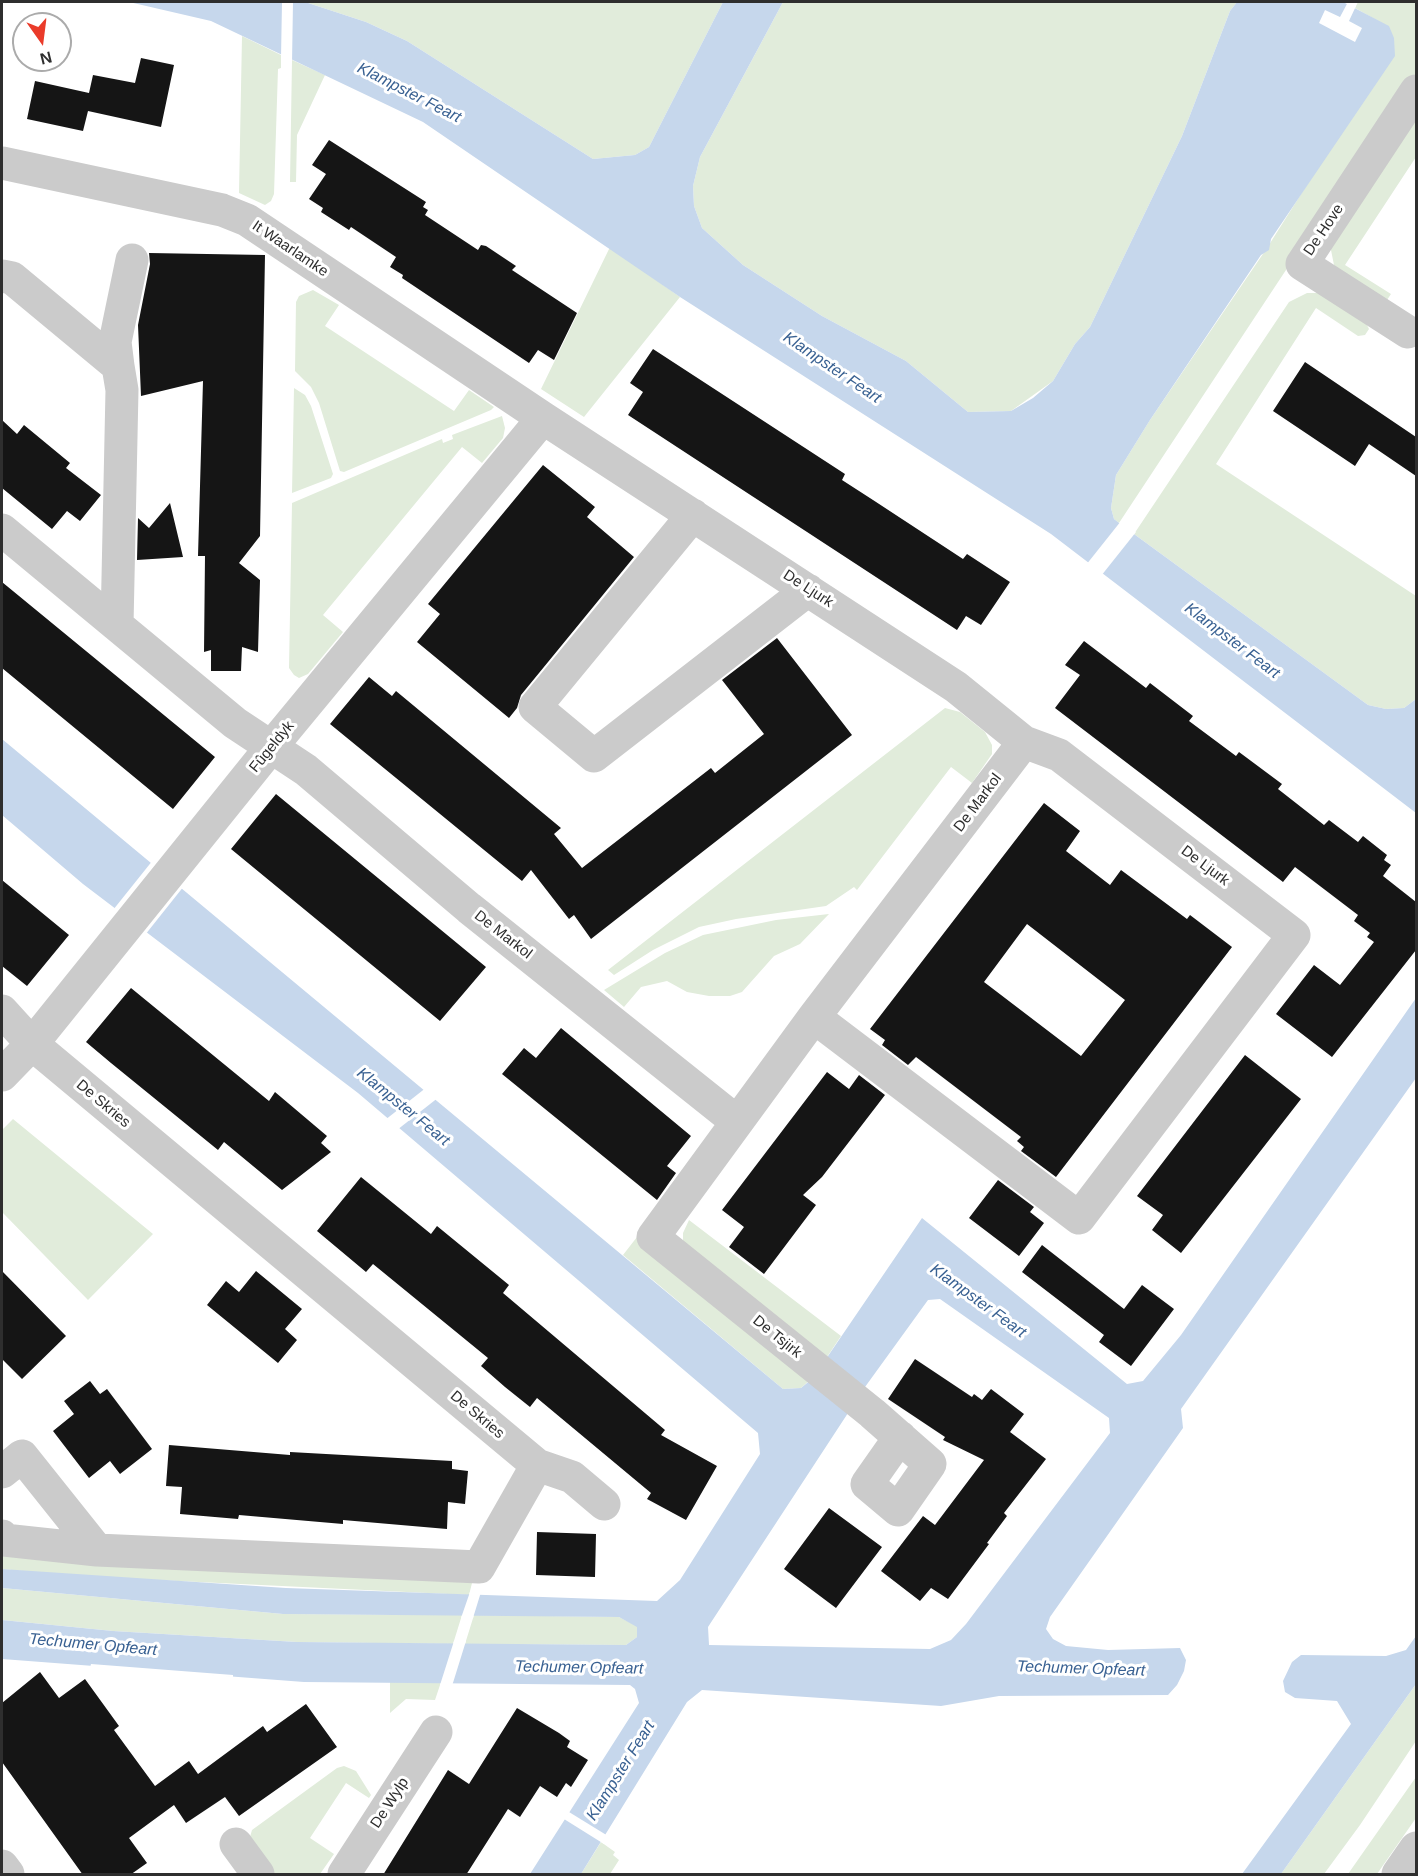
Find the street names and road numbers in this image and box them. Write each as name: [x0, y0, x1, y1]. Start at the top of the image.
street label: De Hove: [1300, 201, 1348, 259]
street label: It Waarlamke: [249, 217, 331, 281]
street label: De Ljurk: [780, 566, 836, 612]
street label: Fûgeldyk: [246, 718, 298, 776]
street label: De Markol: [950, 770, 1006, 836]
street label: De Ljurk: [1177, 842, 1233, 890]
street label: De Markol: [471, 907, 535, 963]
street label: De Skries: [72, 1076, 134, 1132]
street label: De Tsjirk: [749, 1312, 805, 1362]
street label: De Skries: [446, 1387, 508, 1443]
street label: De Wylp: [367, 1774, 413, 1832]

